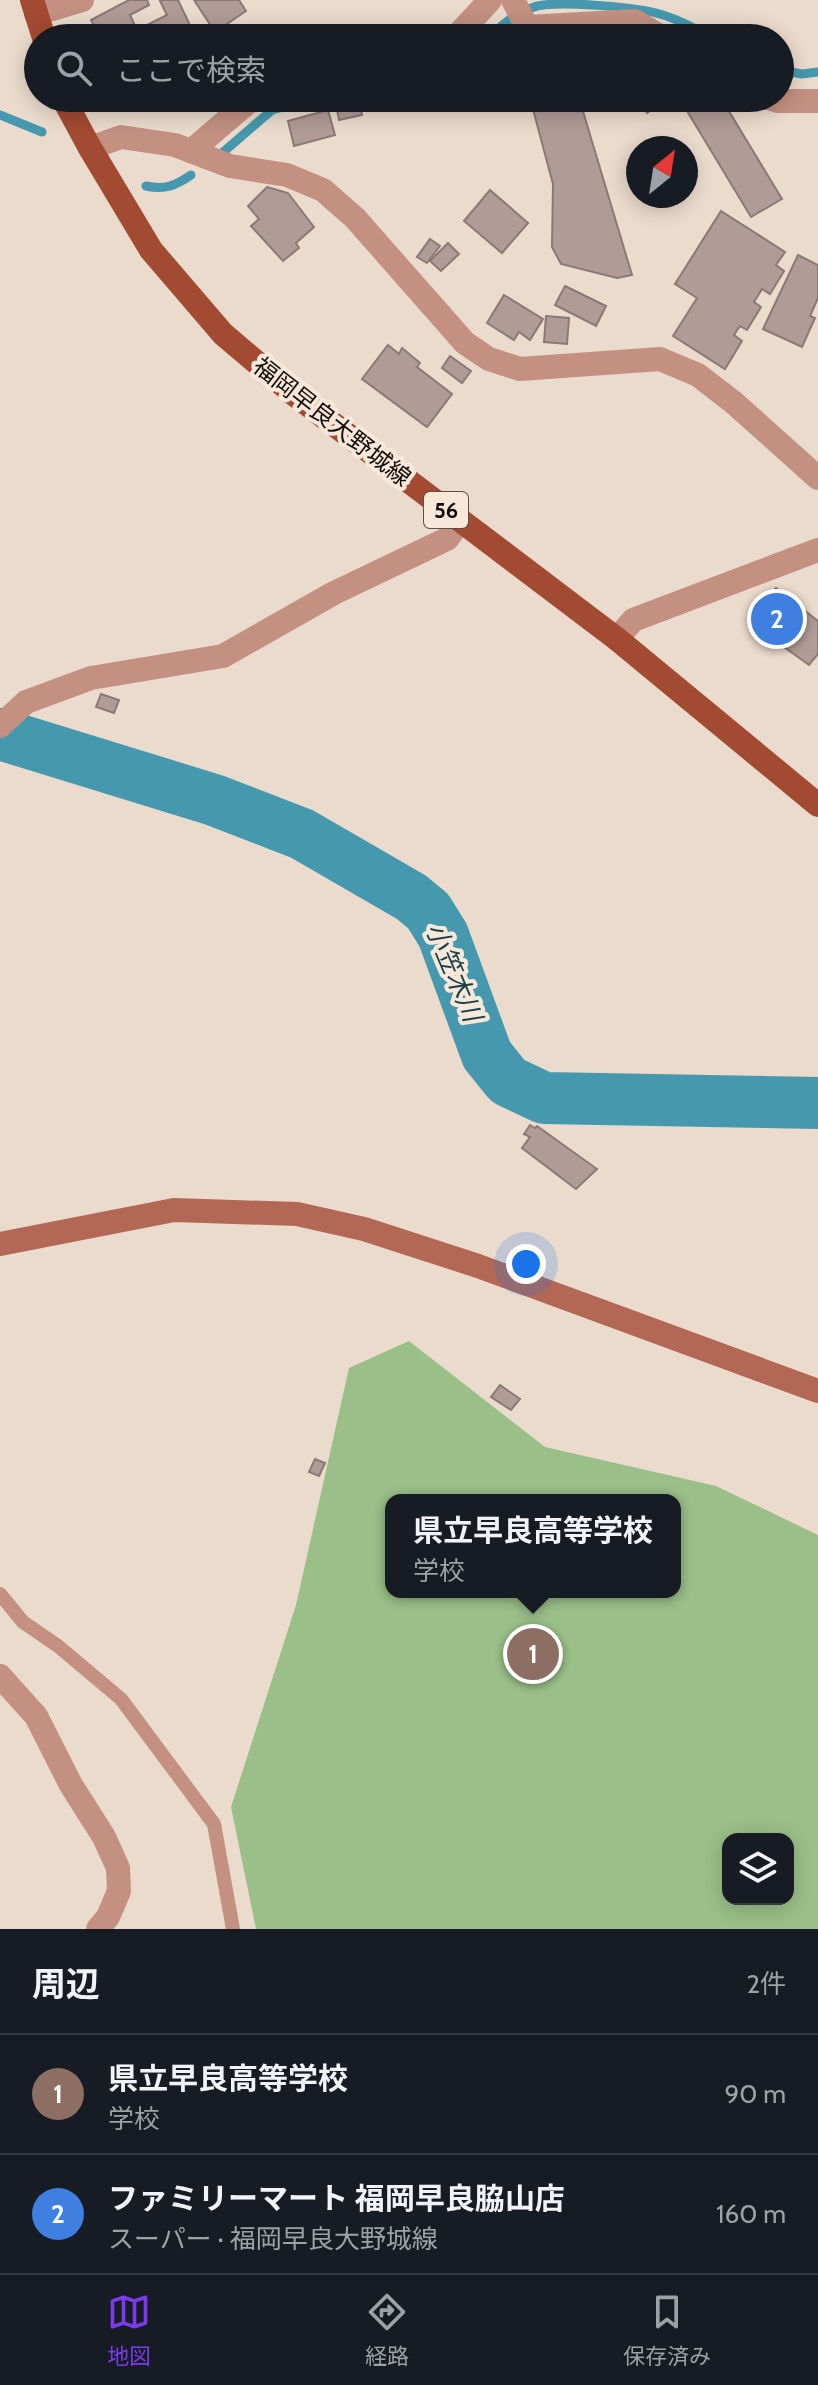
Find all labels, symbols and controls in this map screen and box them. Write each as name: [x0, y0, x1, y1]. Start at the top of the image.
search box: [24, 24, 794, 112]
icon: search: [52, 46, 96, 90]
text: ここで検索: [116, 52, 266, 89]
north arrow: [626, 136, 698, 208]
street label: 福岡早良大野城線: [248, 351, 417, 492]
road number: 56: [424, 492, 468, 528]
pin: 2: [751, 589, 803, 649]
water label: 小笠木川: [419, 918, 490, 1029]
your location: [506, 1244, 546, 1284]
popup: [385, 1494, 681, 1598]
text: 県立早良高等学校: [413, 1512, 653, 1549]
text: 学校: [413, 1555, 465, 1587]
pin: 1: [507, 1624, 559, 1684]
map controls: [722, 1833, 794, 1905]
button: layers: [722, 1833, 794, 1905]
text: 周辺: [32, 1963, 100, 2005]
text: 2件: [746, 1968, 786, 2000]
text: 県立早良高等学校: [108, 2060, 348, 2097]
text: 1: [53, 2078, 63, 2110]
text: 90 m: [724, 2078, 786, 2110]
text: 学校: [108, 2103, 160, 2135]
text: ファミリーマート 福岡早良脇山店: [108, 2180, 565, 2217]
text: 2: [51, 2198, 65, 2230]
text: 160 m: [716, 2198, 786, 2230]
text: スーパー · 福岡早良大野城線: [108, 2223, 438, 2255]
tab: 地図: [107, 2290, 151, 2370]
tab: 経路: [365, 2290, 409, 2370]
tab: 保存済み: [623, 2290, 711, 2370]

